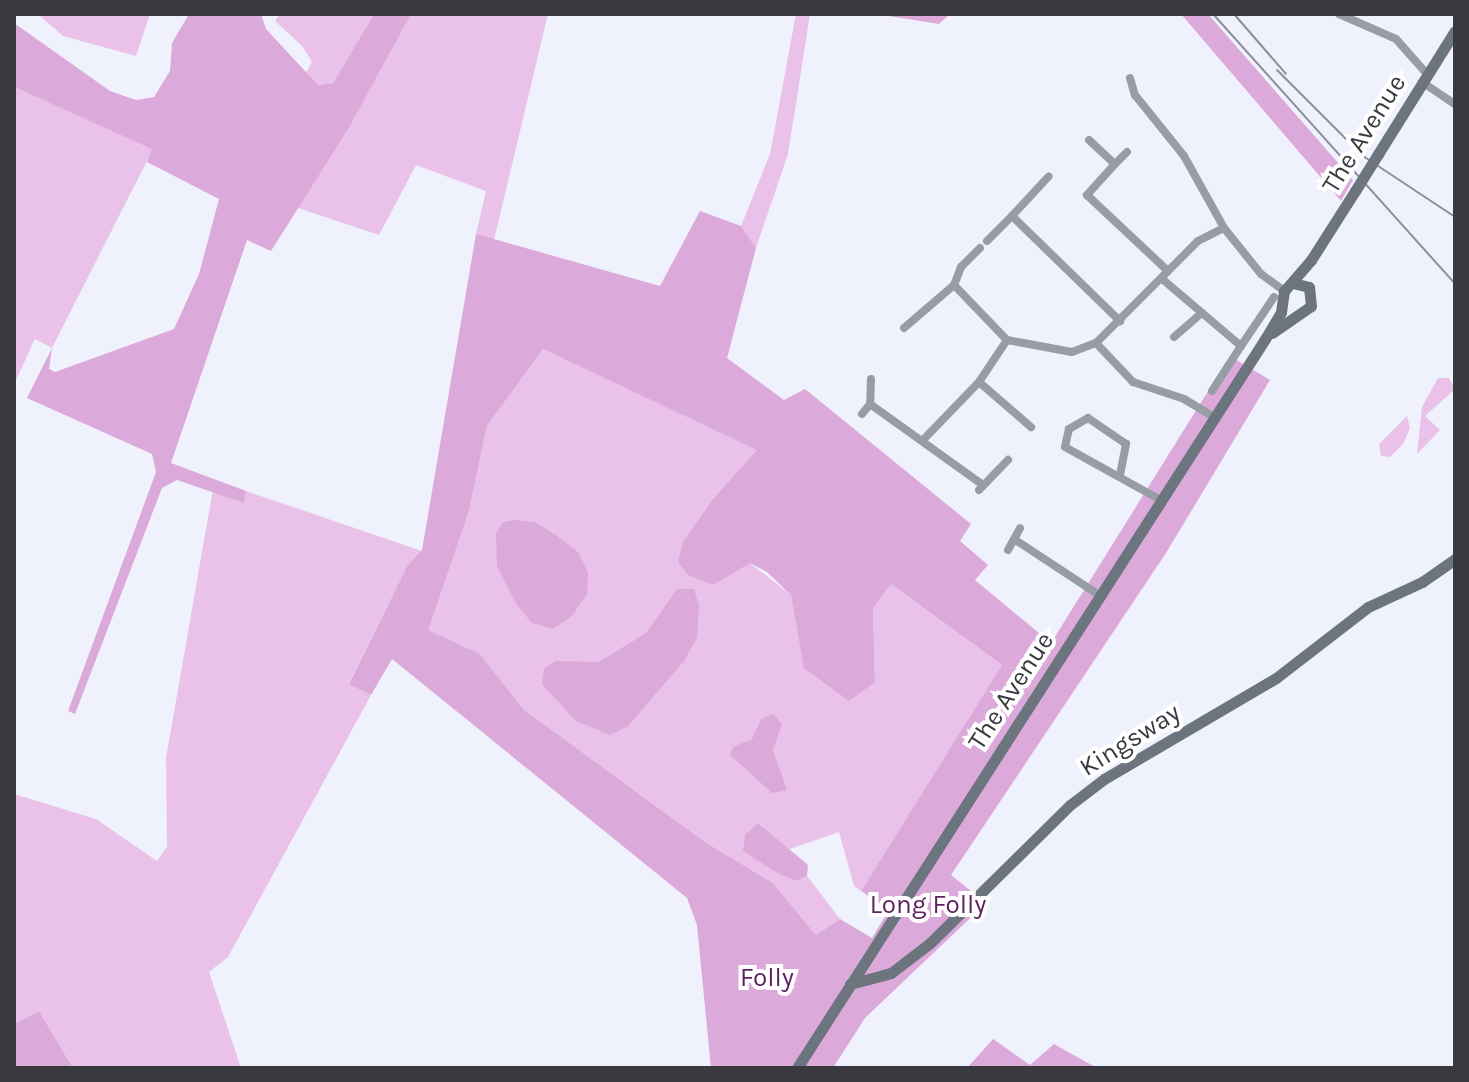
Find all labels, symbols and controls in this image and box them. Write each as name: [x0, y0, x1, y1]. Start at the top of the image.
street label: The Avenue: [1315, 69, 1413, 199]
street label: The Avenue: [961, 626, 1061, 756]
street label: Kingsway: [1074, 697, 1186, 783]
park label: Long Folly: [870, 889, 986, 921]
park label: Folly: [740, 962, 794, 994]

